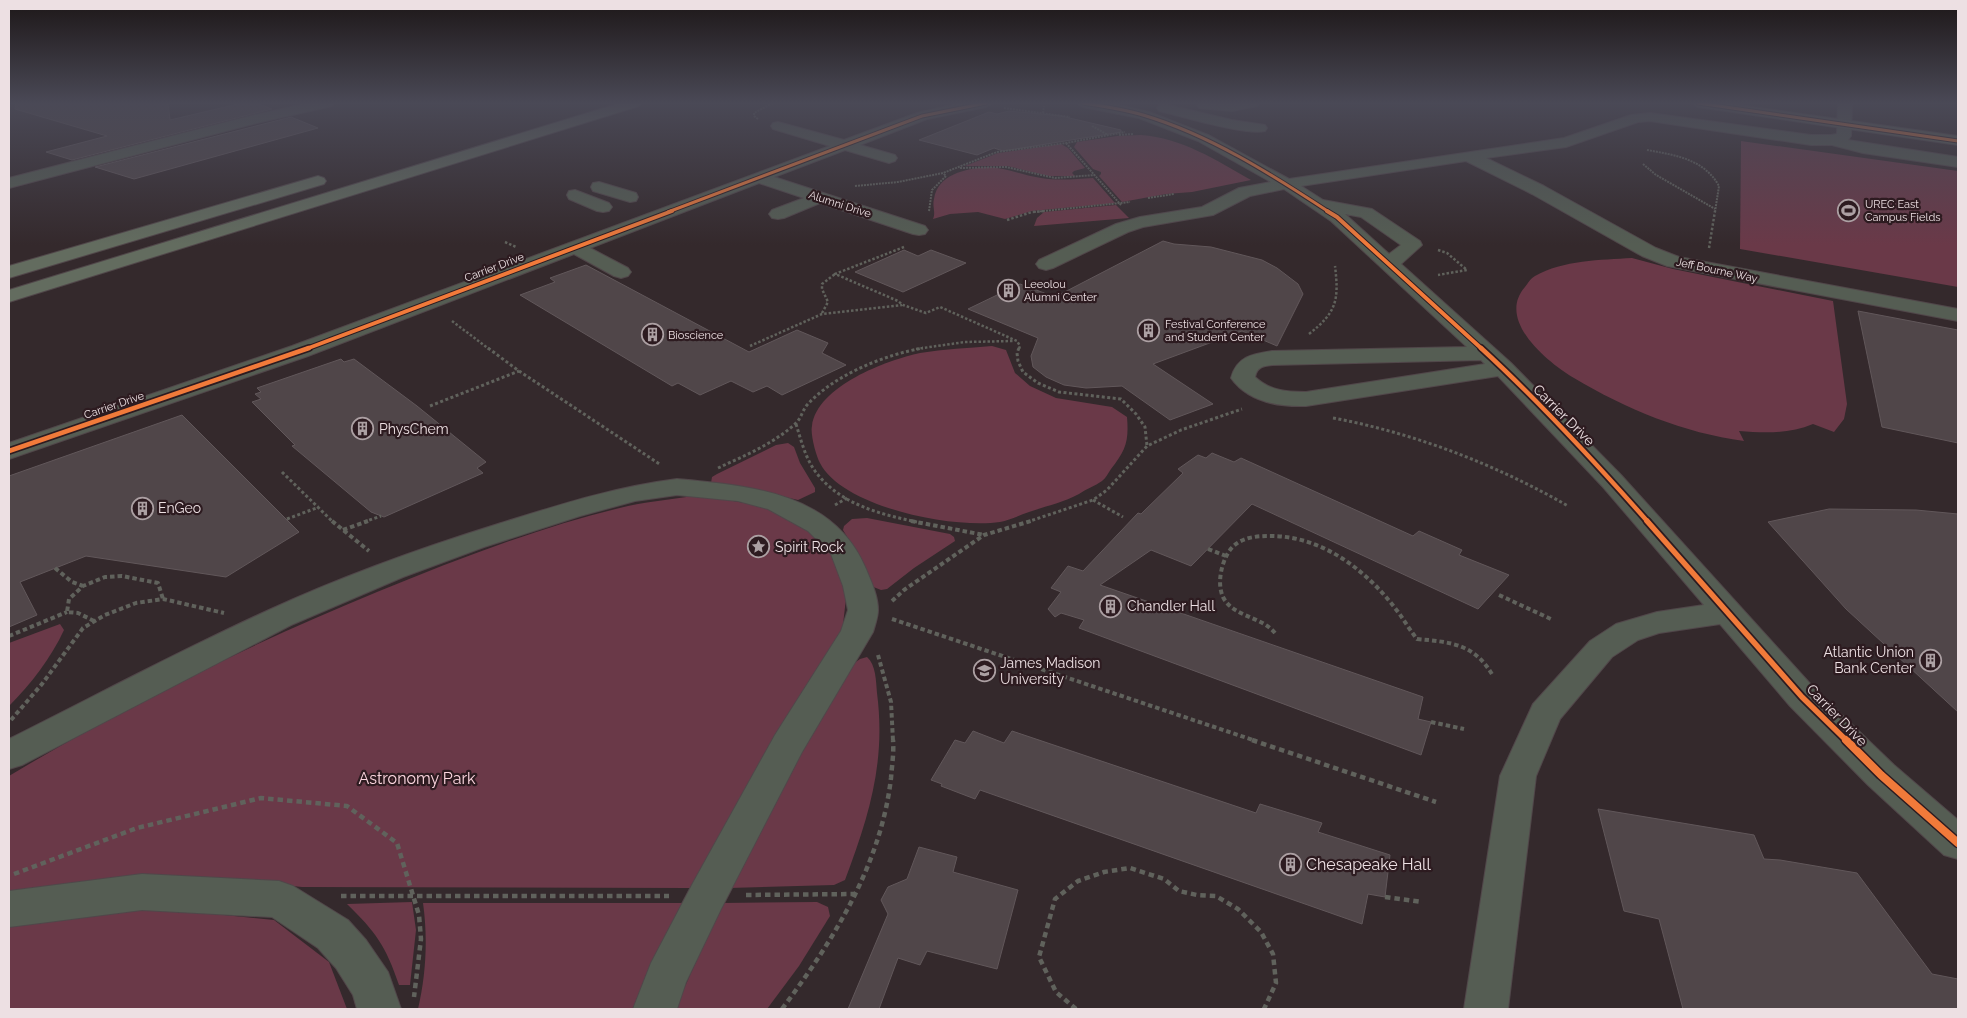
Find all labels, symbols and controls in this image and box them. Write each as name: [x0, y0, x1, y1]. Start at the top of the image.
street label: Alumni Drive: [807, 188, 873, 221]
sports icon: UREC East Campus Fields: [1837, 198, 1861, 222]
place label: UREC East Campus Fields: [1865, 198, 1941, 224]
street label: Carrier Drive: [463, 250, 526, 285]
street label: Jeff Bourne Way: [1675, 256, 1759, 285]
building icon: Leeolou Alumni Center: [996, 278, 1020, 302]
place label: Leeolou Alumni Center: [1024, 278, 1097, 304]
building icon: Festival Conference and Student Center: [1137, 318, 1161, 342]
place label: Festival Conference and Student Center: [1165, 318, 1266, 344]
building icon: Bioscience: [640, 323, 664, 347]
place label: Bioscience: [668, 329, 724, 342]
street label: Carrier Drive: [1530, 381, 1598, 449]
street label: Carrier Drive: [82, 389, 146, 422]
building icon: PhysChem: [351, 417, 375, 441]
place label: PhysChem: [379, 421, 449, 437]
building icon: EnGeo: [130, 496, 154, 520]
place label: EnGeo: [158, 500, 201, 516]
place icon: Spirit Rock: [747, 535, 771, 559]
place label: Spirit Rock: [775, 539, 844, 555]
building icon: Chandler Hall: [1099, 594, 1123, 618]
place label: Chandler Hall: [1127, 598, 1215, 614]
place label: Atlantic Union Bank Center: [1823, 644, 1914, 676]
building icon: Atlantic Union Bank Center: [1918, 648, 1942, 672]
place label: James Madison University: [1000, 655, 1101, 687]
school or university icon: James Madison University: [972, 659, 996, 683]
street label: Carrier Drive: [1803, 681, 1871, 749]
park label: Astronomy Park: [358, 769, 476, 788]
building icon: Chesapeake Hall: [1278, 852, 1302, 876]
place label: Chesapeake Hall: [1306, 855, 1431, 874]

